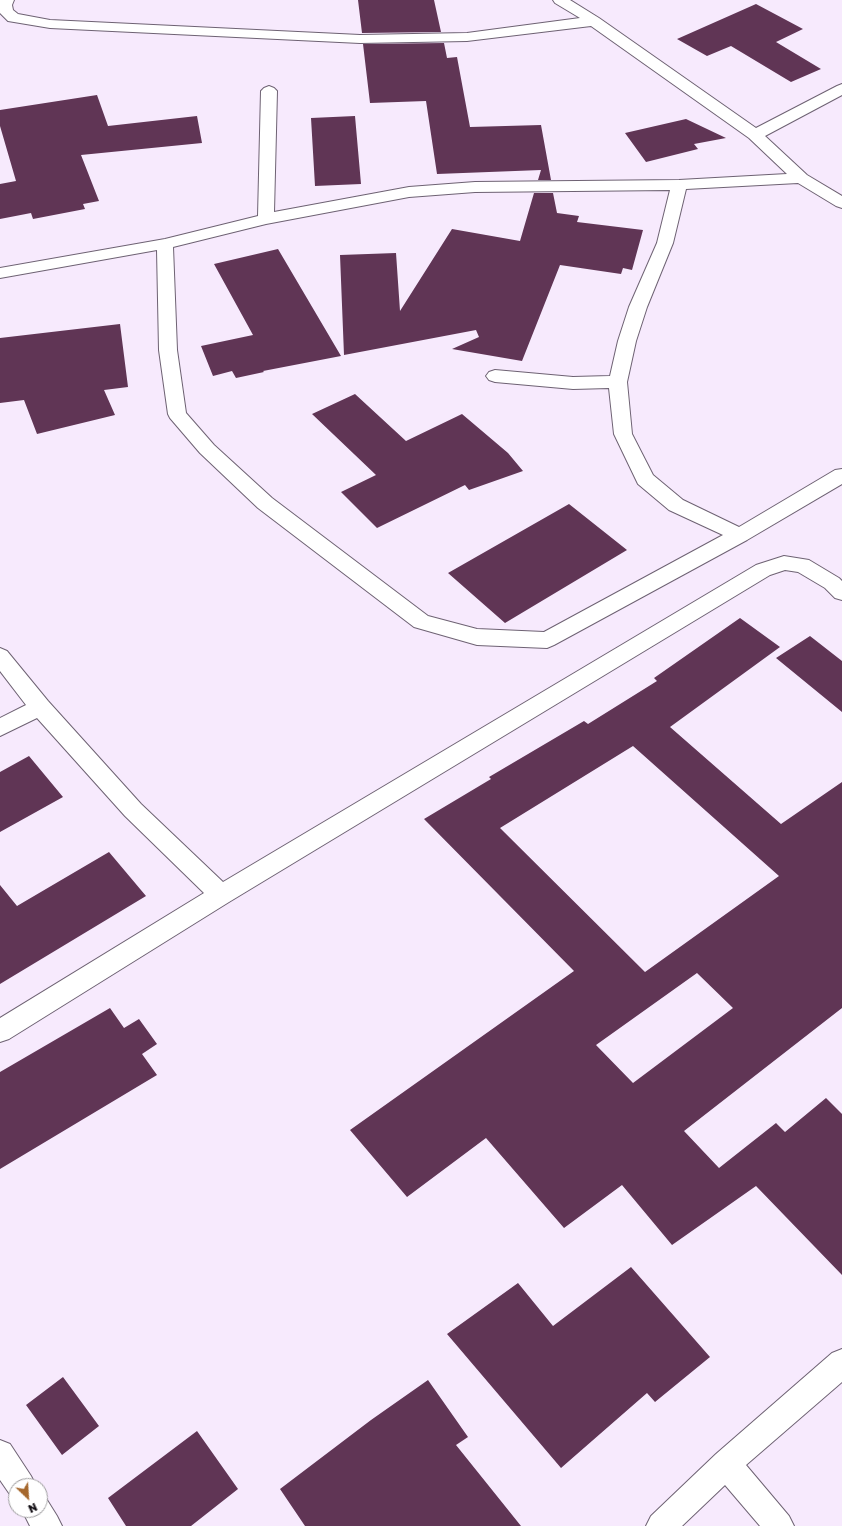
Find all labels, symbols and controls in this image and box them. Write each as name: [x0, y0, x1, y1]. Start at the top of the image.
north arrow: [8, 1478, 48, 1518]
text: N: [26, 1501, 39, 1516]

